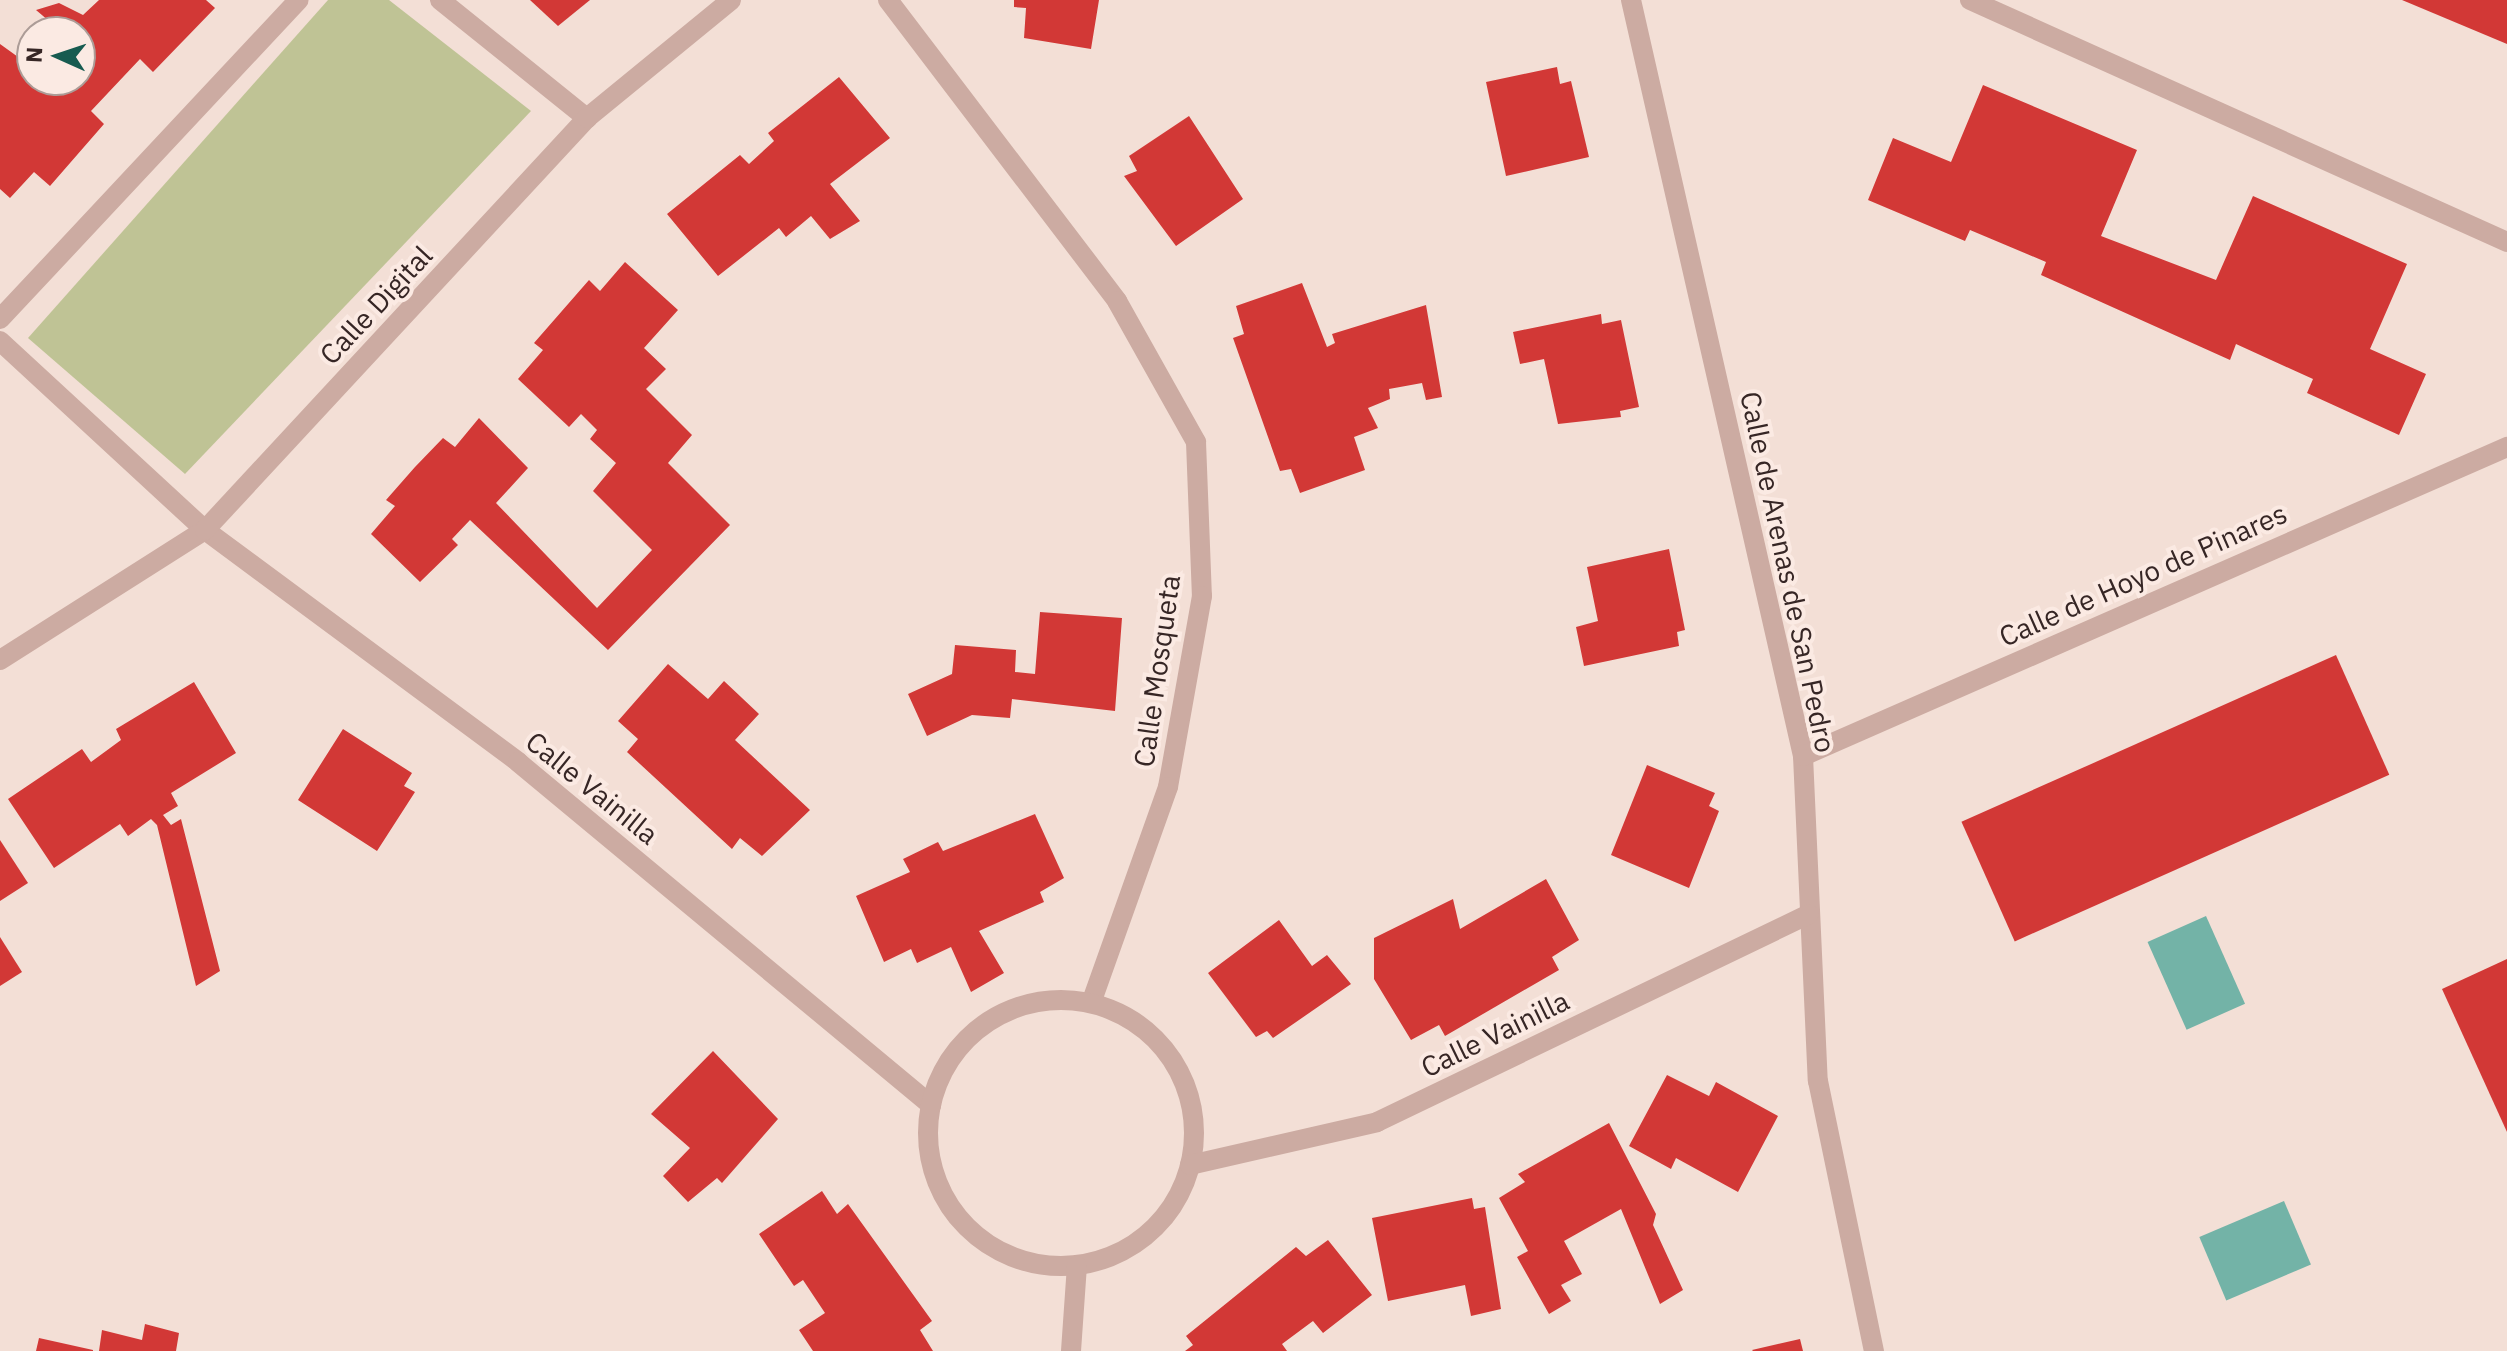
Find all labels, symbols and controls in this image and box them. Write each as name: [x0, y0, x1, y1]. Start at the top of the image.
north arrow: [16, 16, 96, 96]
text: N: [19, 46, 48, 64]
street label: Calle Digital: [313, 239, 439, 371]
street label: Calle de Arenas de San Pedro: [1733, 389, 1843, 755]
street label: Calle de Hoyo de Pinares: [1994, 496, 2292, 654]
street label: Calle Mosqueta: [1127, 573, 1187, 769]
street label: Calle Vainilla: [519, 724, 665, 852]
street label: Calle Vainilla: [1415, 984, 1575, 1084]

